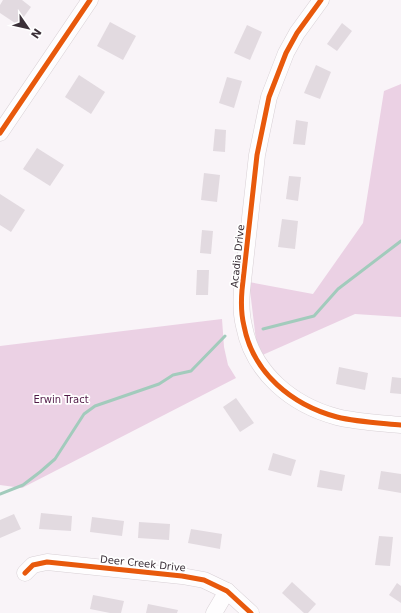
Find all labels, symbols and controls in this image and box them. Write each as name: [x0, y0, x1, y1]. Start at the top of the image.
north arrow: [8, 8, 48, 48]
text: N: [28, 26, 44, 41]
street label: Acadia Drive: [229, 224, 246, 288]
park label: Erwin Tract: [33, 394, 89, 405]
street label: Deer Creek Drive: [100, 554, 186, 573]

